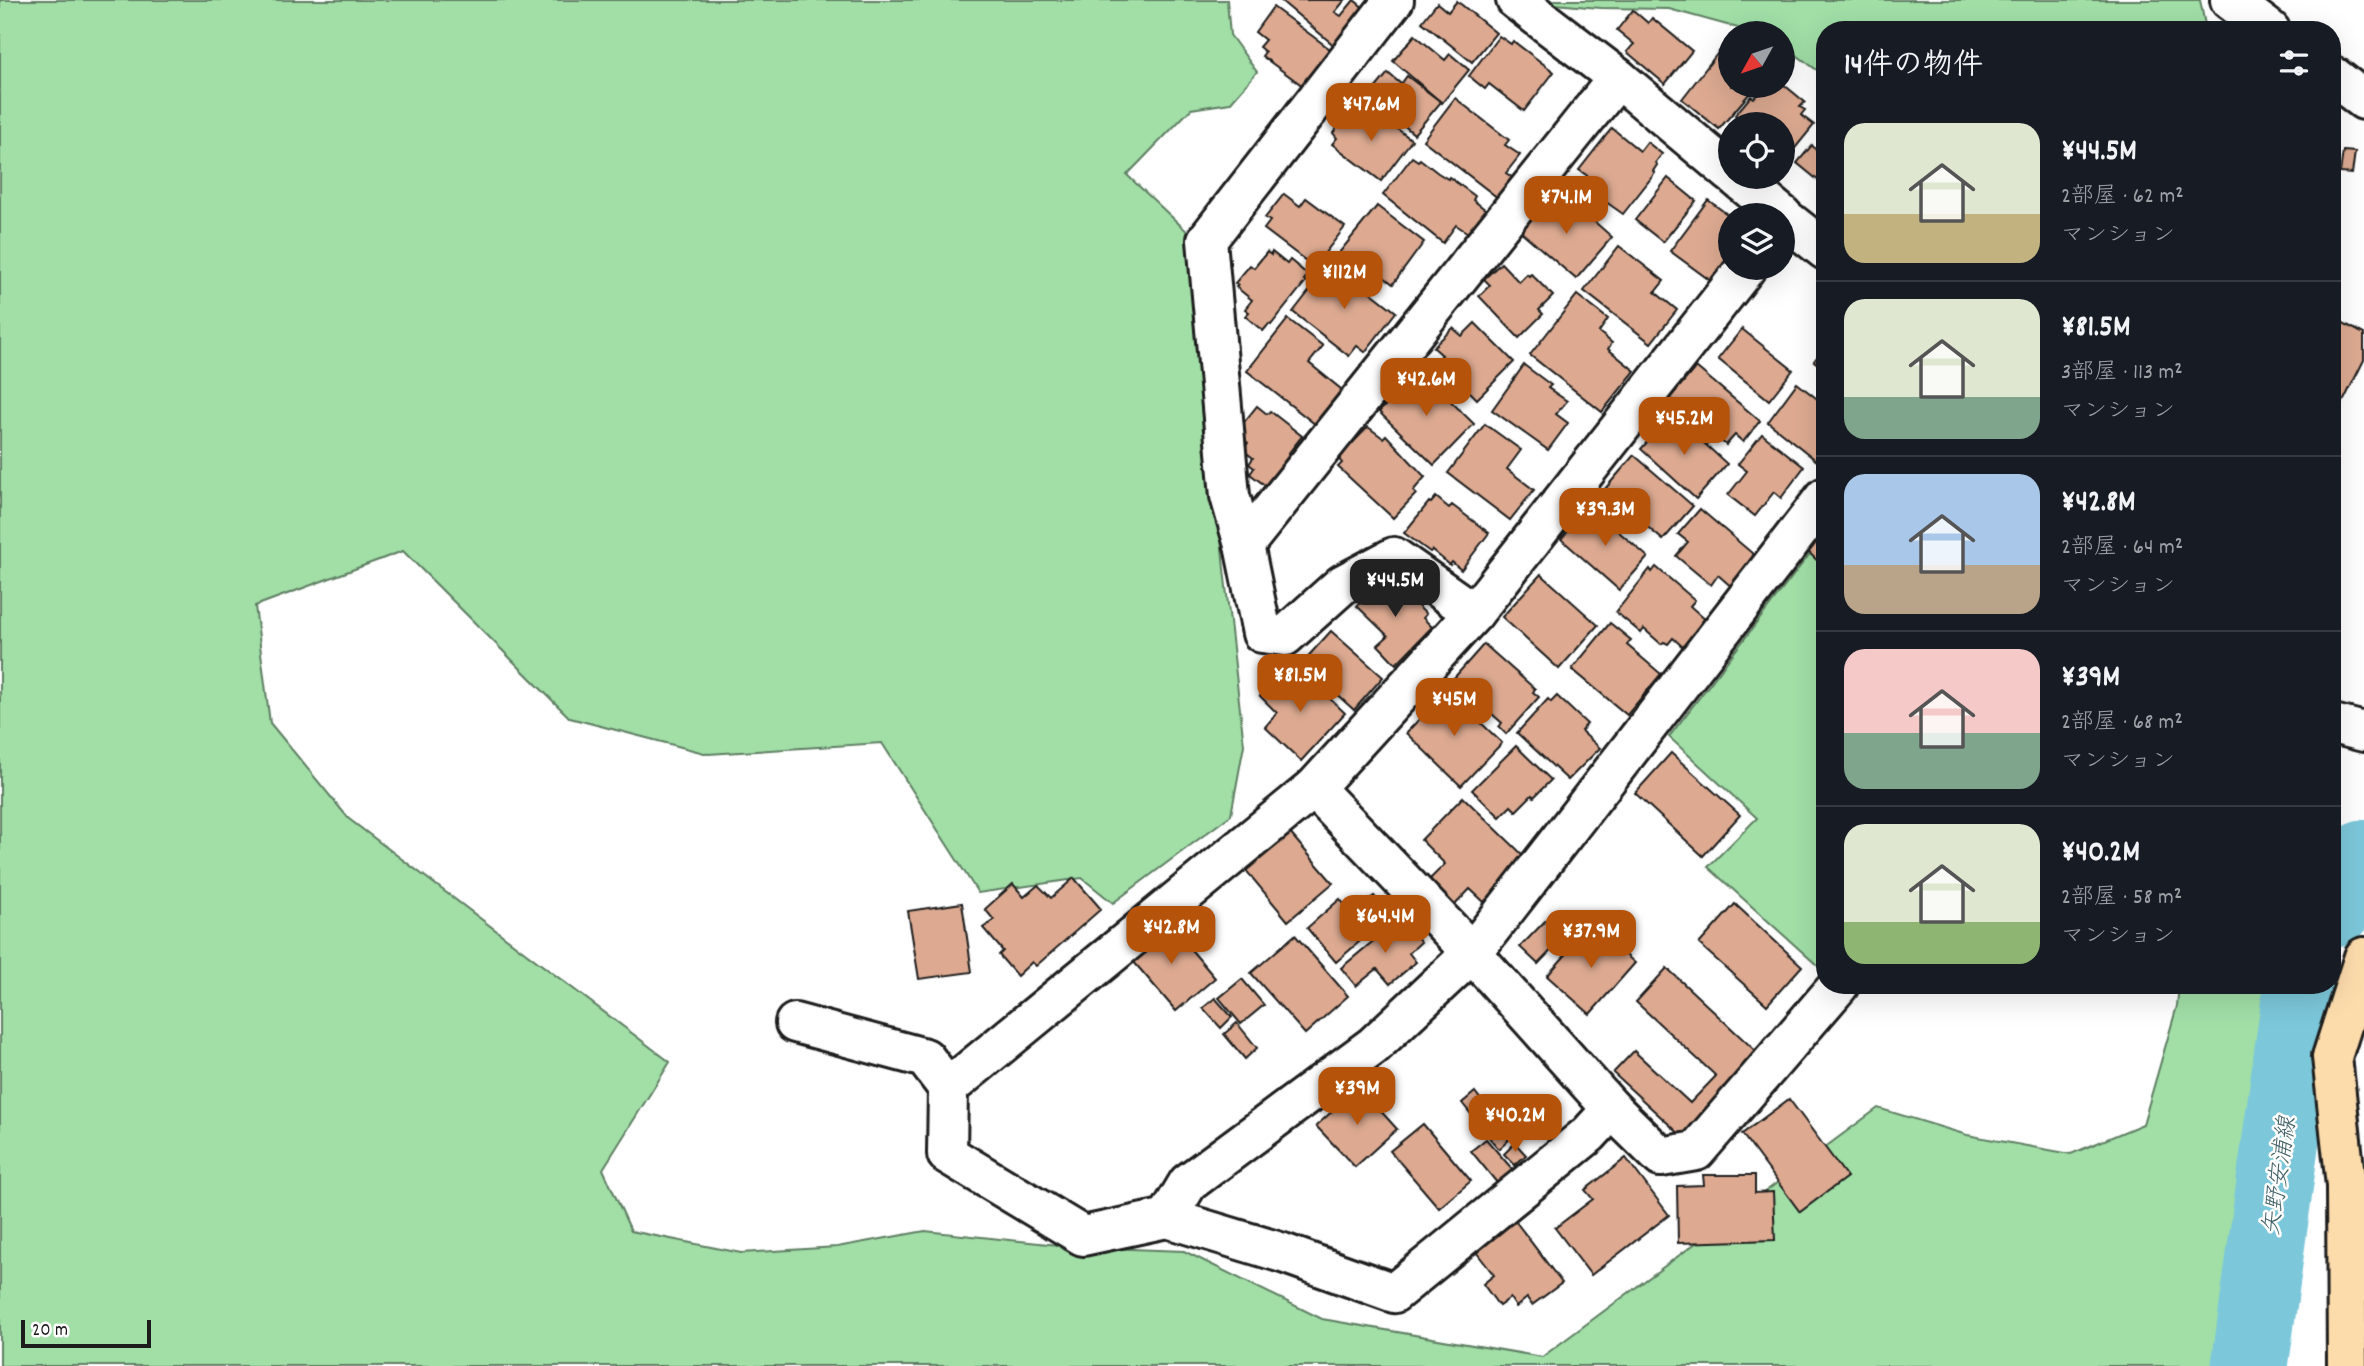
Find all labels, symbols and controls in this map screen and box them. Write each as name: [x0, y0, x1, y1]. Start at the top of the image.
north arrow: [1718, 21, 1796, 98]
map controls: [1718, 21, 1795, 280]
icon: filters: [2275, 44, 2313, 82]
text: 14件の物件: [1844, 46, 1983, 89]
pin: ¥47.6M: [1314, 83, 1428, 143]
text: ¥47.6M: [1342, 89, 1400, 122]
button: locate: [1718, 112, 1795, 189]
text: ¥44.5M: [2061, 132, 2137, 175]
icon: home: [1900, 151, 1984, 235]
pin: ¥74.1M: [1509, 176, 1623, 236]
text: 2部屋 · 62 m²: [2061, 181, 2184, 214]
text: ¥74.1M: [1540, 182, 1592, 215]
button: layers: [1718, 203, 1795, 280]
text: マンション: [2061, 220, 2175, 253]
pin: ¥112M: [1295, 252, 1393, 311]
text: ¥112M: [1322, 257, 1366, 290]
text: ¥81.5M: [2061, 308, 2131, 351]
icon: home: [1900, 327, 1984, 411]
text: 3部屋 · 113 m²: [2061, 357, 2183, 390]
pin: ¥42.6M: [1369, 358, 1483, 418]
text: ¥42.6M: [1396, 364, 1456, 397]
text: マンション: [2061, 396, 2175, 429]
pin: ¥45.2M: [1627, 398, 1741, 457]
text: ¥45.2M: [1655, 403, 1713, 436]
text: ¥42.8M: [2061, 483, 2136, 526]
pin: ¥39.3M: [1548, 489, 1662, 548]
text: ¥39.3M: [1575, 494, 1635, 527]
icon: home: [1900, 502, 1984, 586]
text: 2部屋 · 64 m²: [2061, 532, 2183, 565]
pin: ¥44.5M: [1338, 560, 1452, 619]
text: ¥44.5M: [1366, 565, 1424, 598]
text: マンション: [2061, 571, 2175, 604]
pin: ¥81.5M: [1243, 654, 1357, 714]
text: ¥39M: [2061, 658, 2120, 701]
text: ¥81.5M: [1273, 660, 1327, 693]
icon: home: [1900, 677, 1984, 761]
pin: ¥45M: [1413, 678, 1495, 738]
text: ¥45M: [1432, 684, 1476, 717]
text: 2部屋 · 68 m²: [2061, 707, 2183, 740]
text: マンション: [2061, 746, 2175, 779]
text: ¥40.2M: [2061, 833, 2140, 876]
icon: home: [1900, 852, 1984, 936]
text: 2部屋 · 58 m²: [2061, 882, 2182, 915]
pin: ¥64.4M: [1328, 895, 1442, 955]
text: ¥64.4M: [1356, 901, 1414, 934]
pin: ¥42.8M: [1114, 906, 1228, 966]
pin: ¥37.9M: [1534, 911, 1648, 970]
text: ¥42.8M: [1142, 912, 1200, 945]
text: ¥37.9M: [1562, 916, 1620, 949]
text: マンション: [2061, 921, 2175, 954]
pin: ¥39M: [1316, 1068, 1398, 1127]
text: ¥39M: [1334, 1073, 1380, 1106]
pin: ¥40.2M: [1458, 1094, 1572, 1154]
text: ¥40.2M: [1485, 1100, 1545, 1133]
water label: 矢野安浦線: [2256, 1114, 2306, 1238]
scale bar: [21, 1317, 150, 1349]
text: 20 m: [32, 1318, 68, 1345]

